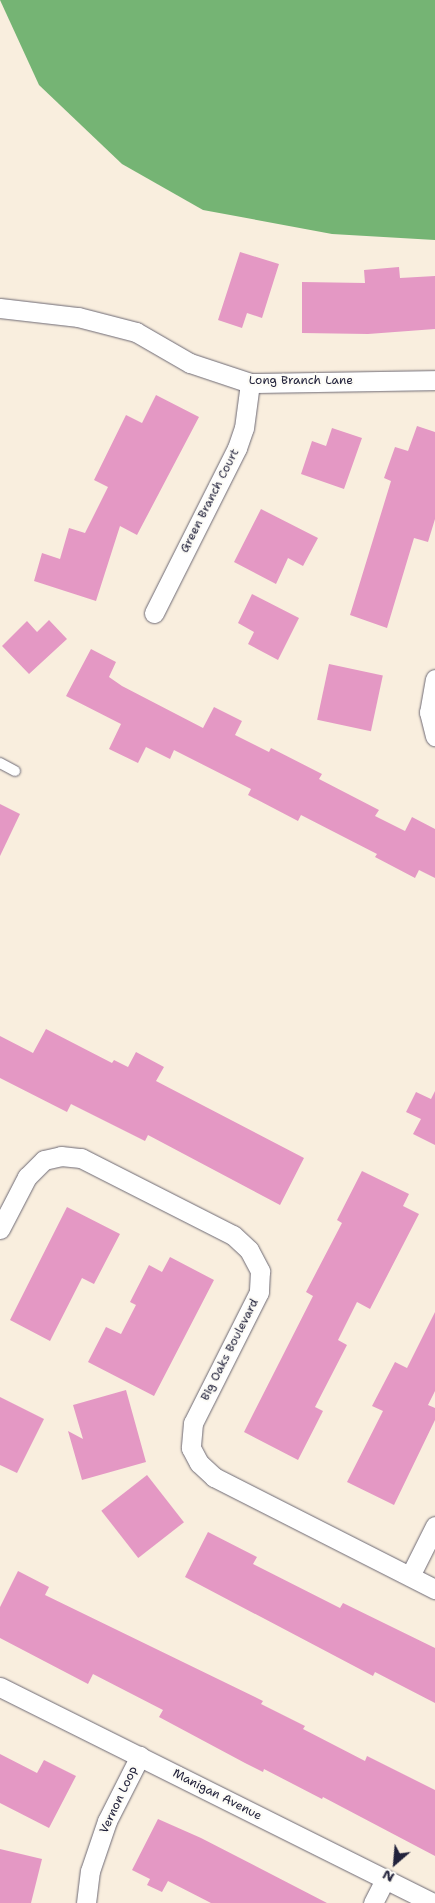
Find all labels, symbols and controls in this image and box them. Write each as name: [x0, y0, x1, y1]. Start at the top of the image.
street label: Long Branch Lane: [249, 374, 353, 388]
street label: Green Branch Court: [178, 447, 242, 555]
street label: Big Oaks Boulevard: [198, 1297, 262, 1403]
street label: Vernon Loop: [97, 1764, 141, 1836]
street label: Manigan Avenue: [170, 1766, 264, 1824]
north arrow: [370, 1838, 420, 1888]
text: N: [379, 1866, 397, 1887]

